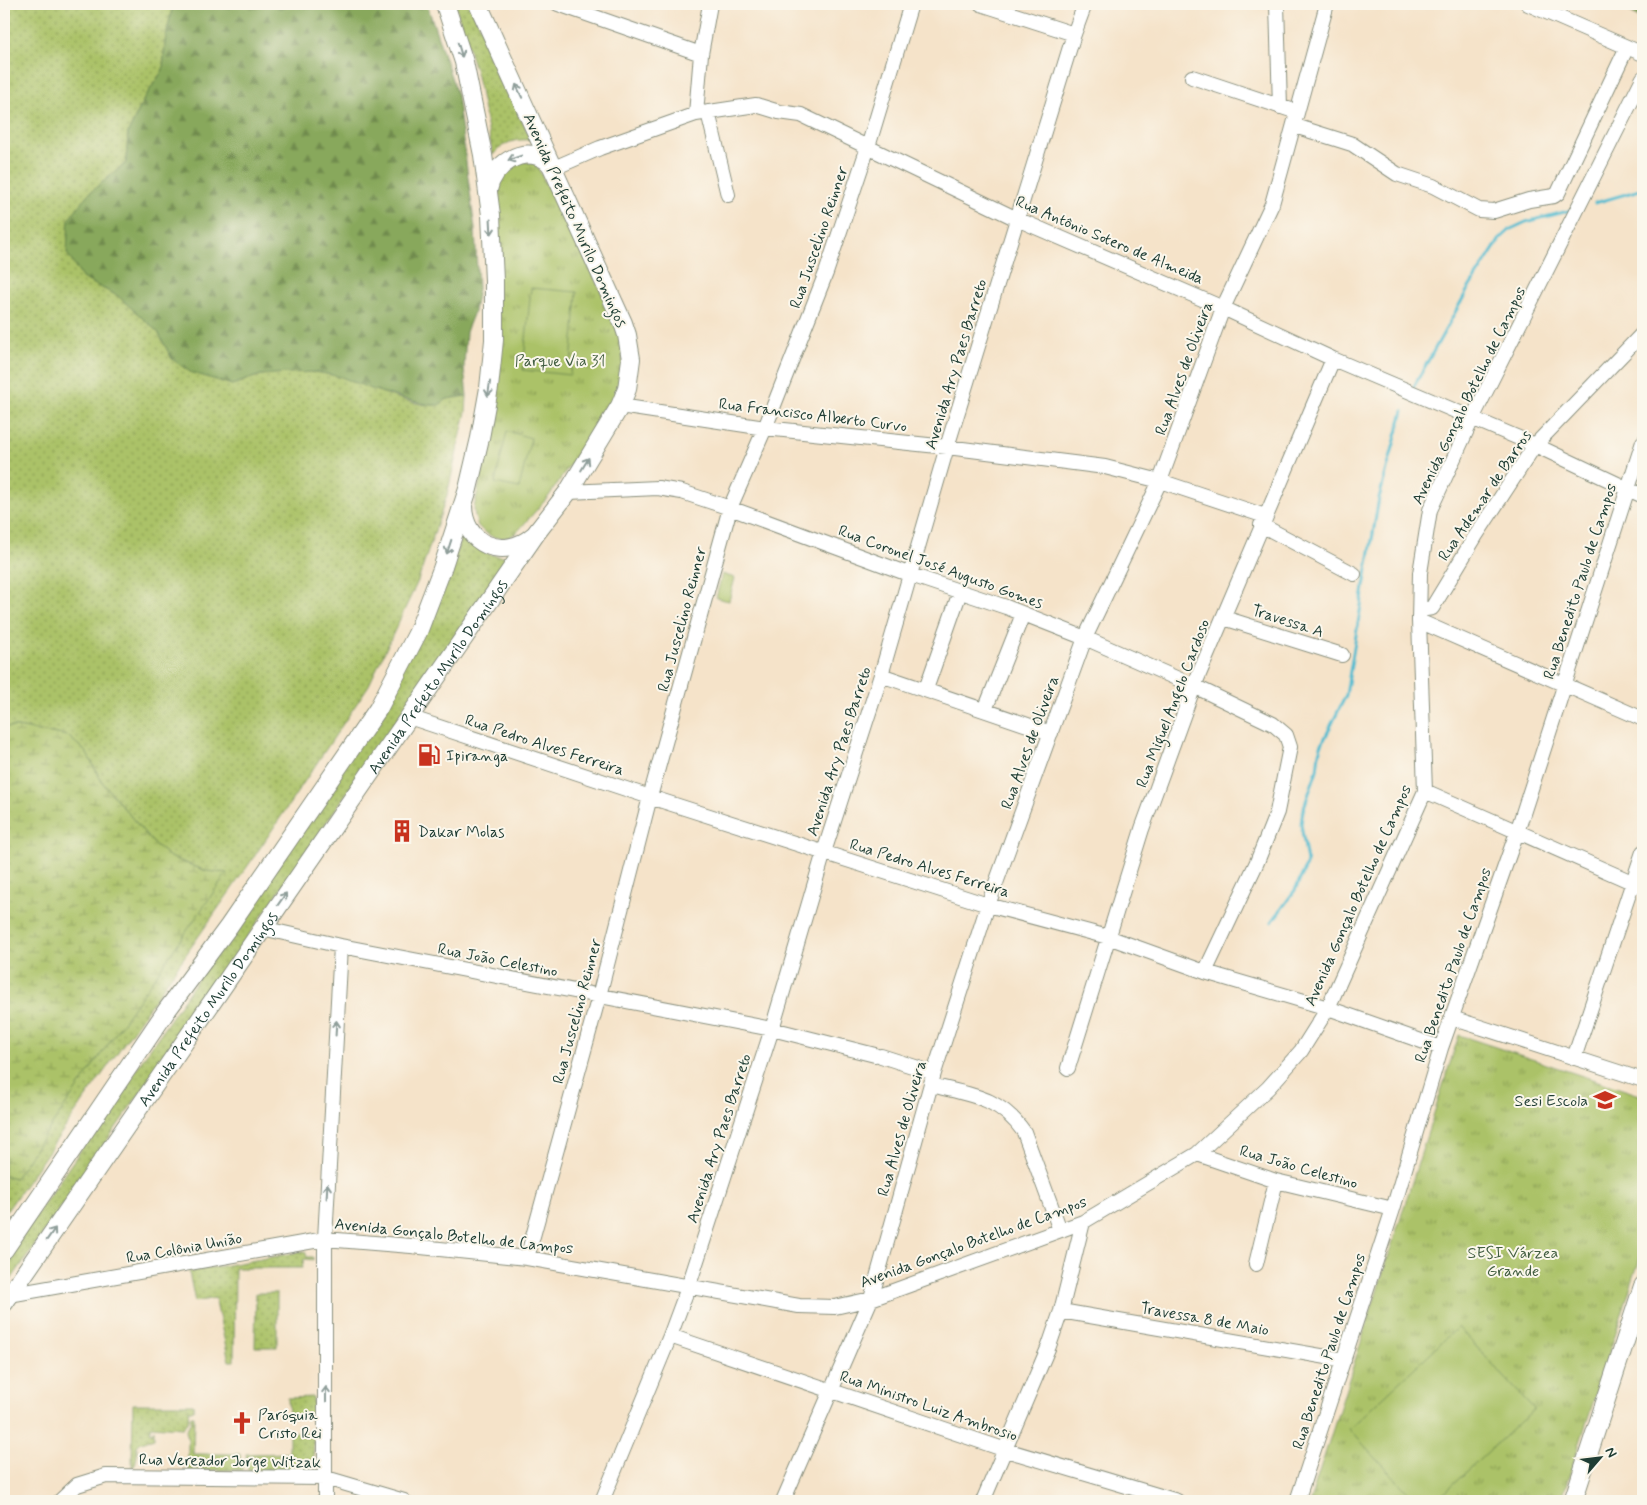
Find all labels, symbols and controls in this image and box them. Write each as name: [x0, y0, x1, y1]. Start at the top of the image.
one-way arrow: [456, 42, 466, 58]
one-way arrow: [513, 84, 523, 99]
street label: Avenida Prefeito Murilo Domingos: [517, 110, 631, 331]
one-way arrow: [508, 154, 523, 163]
street label: Rua Juscelino Reinner: [785, 163, 854, 312]
street label: Rua Antônio Sotero de Almeida: [1012, 191, 1207, 290]
one-way arrow: [487, 219, 496, 235]
street label: Avenida Ary Paes Barreto: [921, 277, 992, 452]
street label: Avenida Gonçalo Botelho de Campos: [1407, 283, 1531, 508]
street label: Rua Alves de Oliveira: [1150, 299, 1218, 438]
park label: Parque Via 31: [515, 351, 605, 372]
one-way arrow: [483, 381, 493, 397]
street label: Rua Francisco Alberto Curvo: [717, 394, 908, 437]
street label: Rua Ademar de Barros: [1434, 426, 1537, 565]
one-way arrow: [581, 458, 591, 472]
street label: Rua Benedito Paulo de Campos: [1539, 481, 1622, 682]
street label: Rua Coronel José Augusto Gomes: [835, 521, 1046, 614]
one-way arrow: [444, 538, 454, 554]
street label: Rua Juscelino Reinner: [653, 544, 712, 694]
street label: Avenida Prefeito Murilo Domingos: [364, 575, 513, 779]
street label: Travessa A: [1249, 600, 1326, 643]
street label: Rua Miguel Angelo Cardoso: [1132, 616, 1216, 791]
street label: Avenida Ary Paes Barreto: [802, 664, 877, 839]
street label: Rua Alves de Oliveira: [996, 673, 1064, 812]
street label: Rua Pedro Alves Ferreira: [462, 710, 627, 781]
fuel station icon: Ipiranga: [416, 742, 442, 768]
place label: Ipiranga: [446, 746, 508, 767]
street label: Avenida Gonçalo Botelho de Campos: [1300, 782, 1417, 1010]
building icon: Dakar Molas: [389, 818, 415, 844]
place label: Dakar Molas: [418, 822, 505, 843]
street label: Rua Pedro Alves Ferreira: [847, 834, 1012, 903]
street label: Rua Benedito Paulo de Campos: [1410, 865, 1497, 1066]
one-way arrow: [277, 892, 287, 906]
street label: Avenida Prefeito Murilo Domingos: [134, 908, 284, 1111]
street label: Rua Juscelino Reinner: [548, 936, 607, 1086]
street label: Rua João Celestino: [436, 939, 560, 982]
one-way arrow: [332, 1021, 341, 1037]
street label: Avenida Ary Paes Barreto: [682, 1051, 757, 1226]
street label: Rua Alves de Oliveira: [873, 1058, 932, 1199]
school or university icon: Sesi Escola: [1592, 1087, 1618, 1113]
place label: Sesi Escola: [1515, 1091, 1588, 1112]
street label: Rua João Celestino: [1237, 1141, 1360, 1194]
one-way arrow: [323, 1183, 332, 1199]
street label: Avenida Gonçalo Botelho de Campos: [857, 1191, 1090, 1293]
street label: Avenida Gonçalo Botelho de Campos: [333, 1214, 574, 1259]
one-way arrow: [46, 1227, 56, 1241]
street label: Rua Colônia União: [125, 1228, 244, 1269]
park label: SESI Várzea Grande: [1468, 1243, 1559, 1282]
street label: Rua Benedito Paulo de Campos: [1288, 1251, 1371, 1452]
street label: Travessa 8 de Maio: [1139, 1298, 1271, 1341]
street label: Rua Ministro Luiz Ambrosio: [837, 1366, 1020, 1447]
one-way arrow: [321, 1386, 331, 1402]
place label: Paróquia Cristo Rei: [258, 1405, 322, 1444]
church icon: Paróquia Cristo Rei: [229, 1410, 255, 1436]
north arrow: [1574, 1432, 1624, 1482]
text: N: [1600, 1444, 1621, 1461]
street label: Rua Vereador Jorge Witzak: [139, 1449, 321, 1474]

